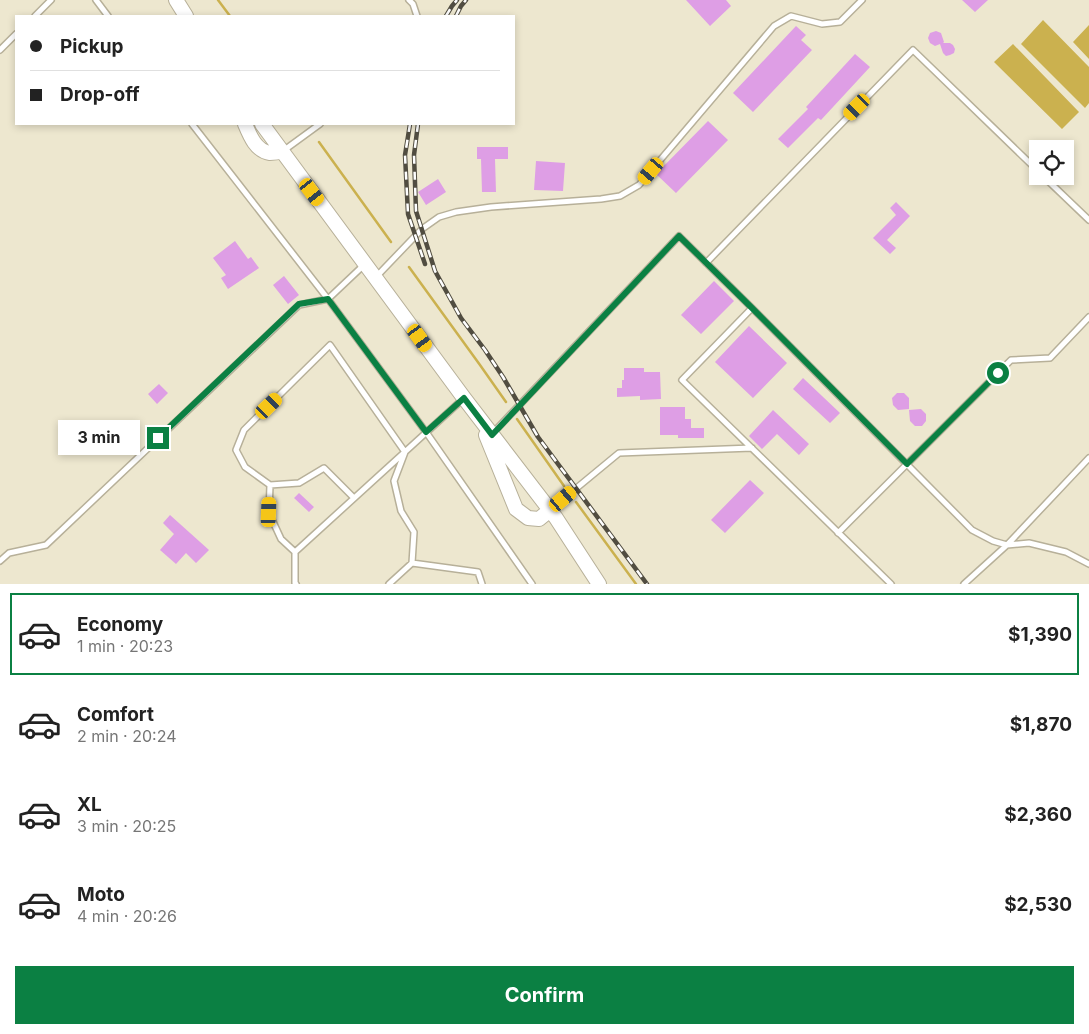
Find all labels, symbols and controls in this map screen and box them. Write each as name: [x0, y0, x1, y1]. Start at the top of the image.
text: Pickup: [60, 35, 123, 58]
text: Drop-off: [60, 83, 140, 106]
car: [841, 91, 872, 123]
map controls: [1029, 140, 1074, 185]
button: locate: [1029, 140, 1074, 185]
car: [635, 155, 666, 187]
car: [296, 176, 327, 208]
car: [405, 321, 434, 355]
route start: [987, 362, 1009, 384]
car: [252, 390, 285, 422]
callout: 3 min: [58, 420, 140, 456]
text: 3 min: [77, 427, 121, 447]
route end: [147, 427, 169, 449]
car: [546, 484, 579, 514]
car: [260, 497, 277, 527]
icon: car: [17, 612, 62, 657]
text: Economy: [77, 613, 163, 636]
text: $1,390: [1008, 623, 1072, 646]
text: 1 min · 20:23: [77, 636, 173, 656]
icon: car: [17, 702, 62, 747]
text: Comfort: [77, 703, 154, 726]
text: $1,870: [1010, 713, 1072, 736]
text: 2 min · 20:24: [77, 726, 177, 746]
icon: car: [17, 792, 62, 837]
text: XL: [77, 793, 102, 816]
text: $2,360: [1004, 803, 1072, 826]
text: 3 min · 20:25: [77, 816, 176, 836]
icon: car: [17, 882, 62, 927]
text: Moto: [77, 883, 125, 906]
text: $2,530: [1004, 893, 1072, 916]
text: 4 min · 20:26: [77, 906, 177, 926]
button: Confirm: [15, 966, 1074, 1024]

